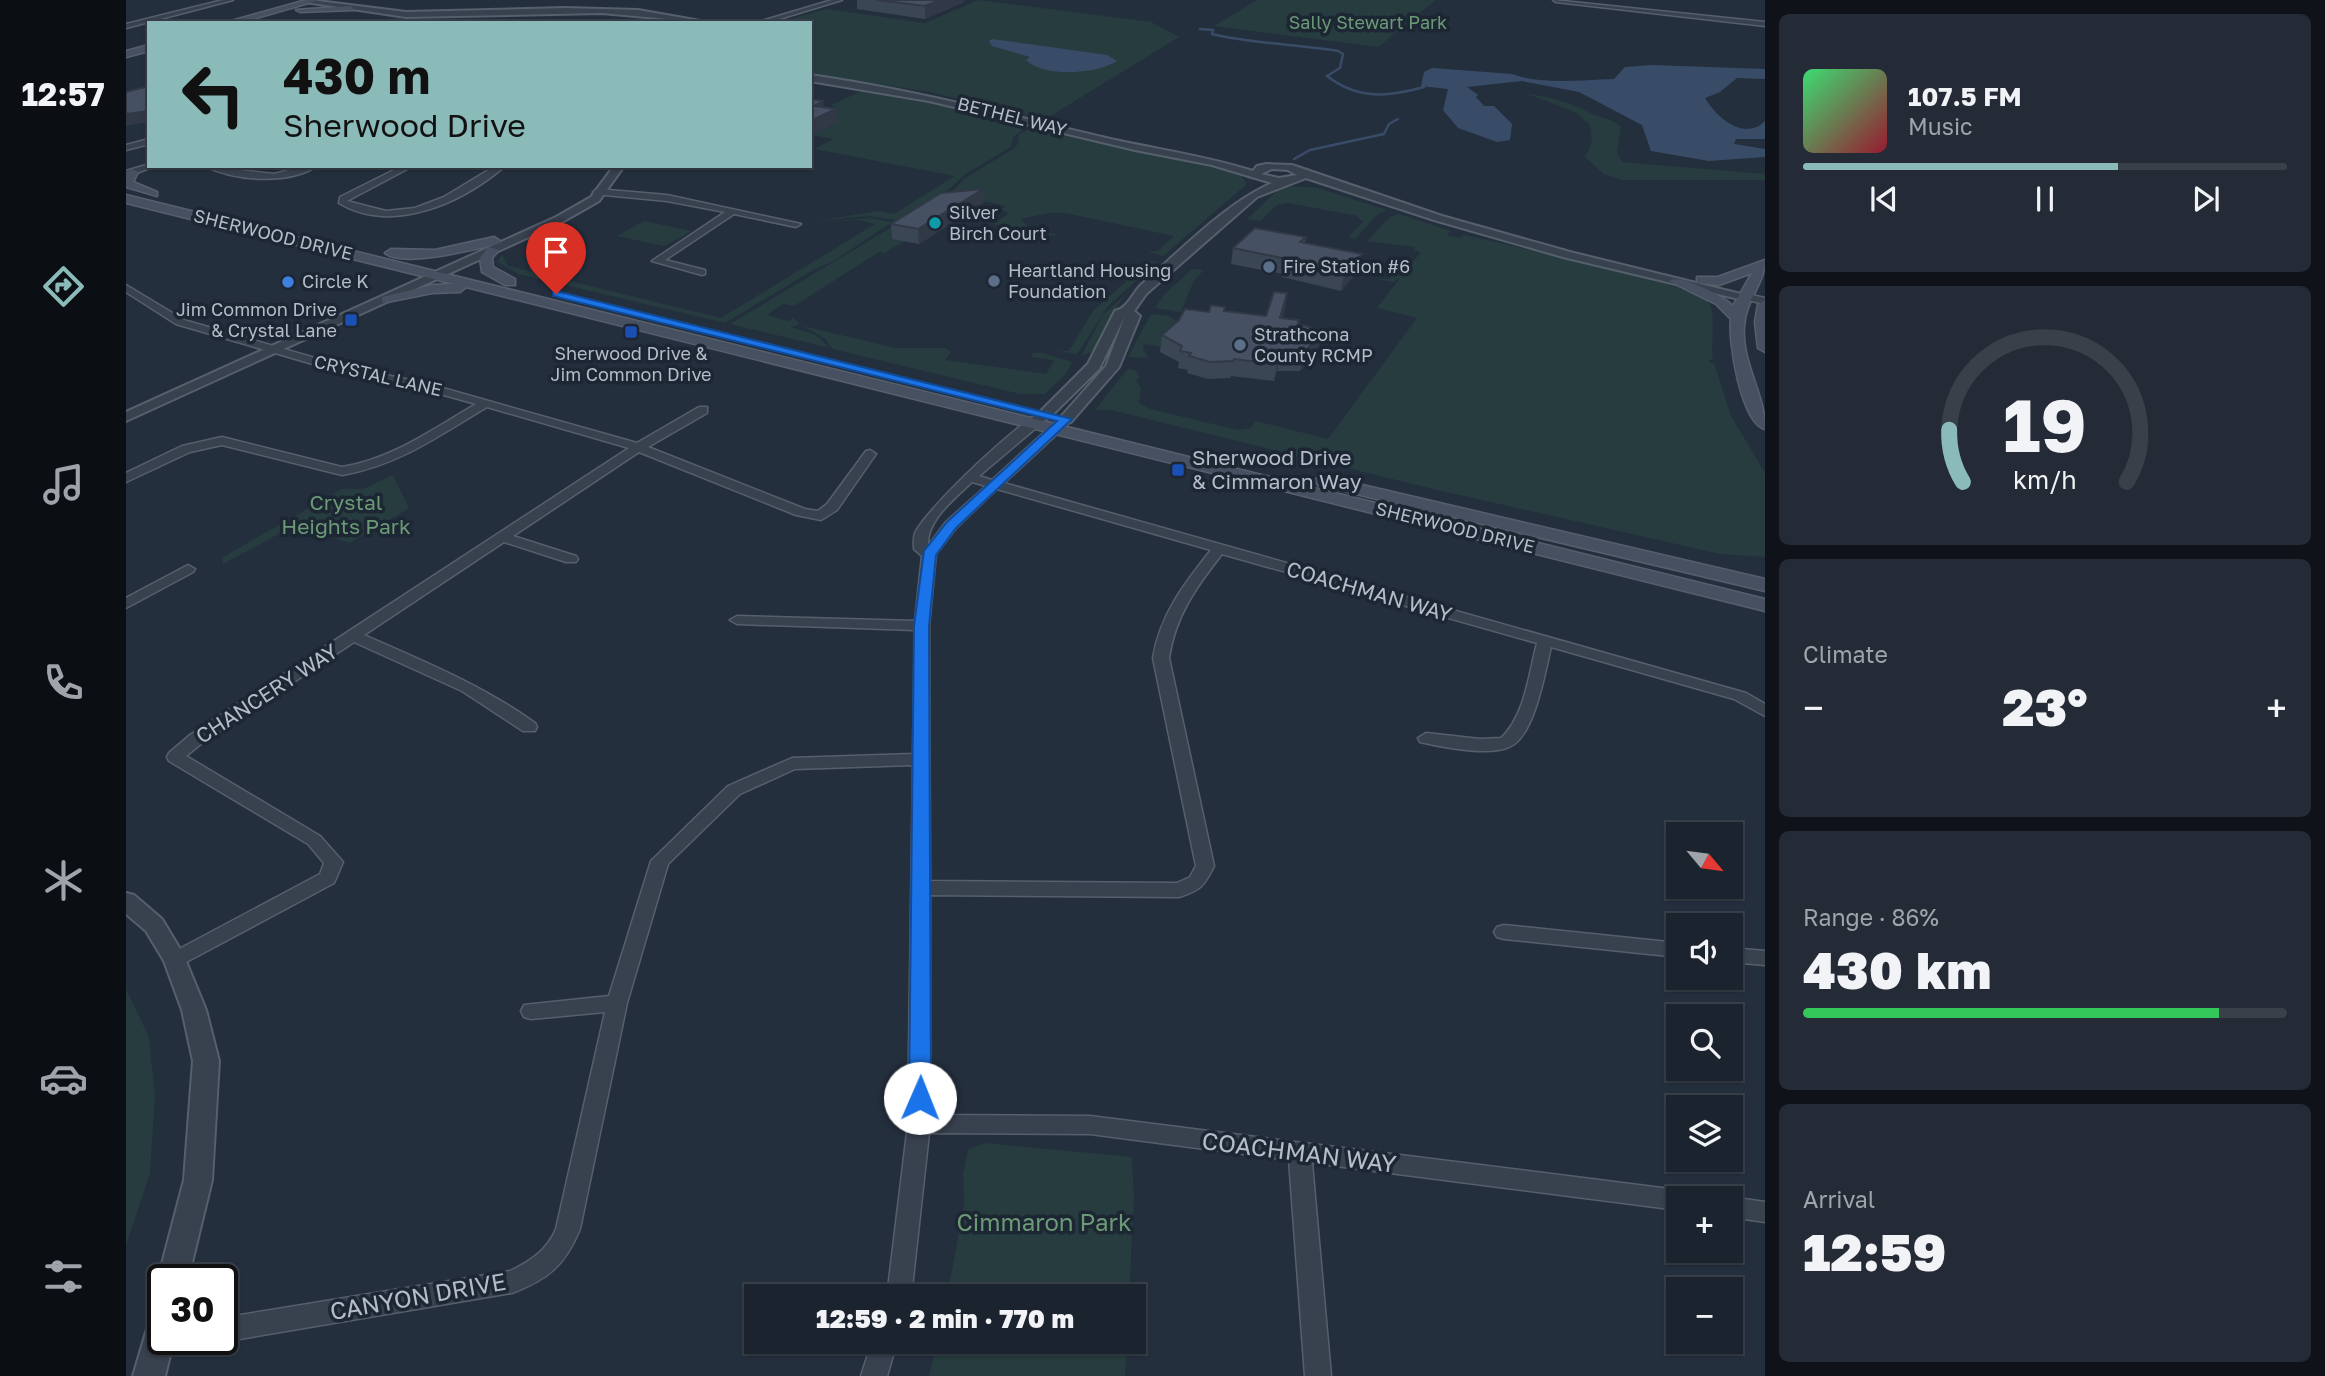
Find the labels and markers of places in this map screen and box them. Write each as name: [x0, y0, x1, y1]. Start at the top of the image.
place label: Silver Birch Court: [949, 201, 1047, 244]
marker: Silver Birch Court: [927, 215, 943, 231]
pin: [526, 222, 586, 294]
place label: Fire Station #6: [1283, 255, 1410, 277]
place label: Heartland Housing Foundation: [1008, 259, 1171, 302]
marker: Fire Station #6: [1261, 259, 1277, 275]
place label: Circle K: [302, 270, 369, 292]
marker: Heartland Housing Foundation: [986, 273, 1002, 289]
marker: Circle K: [280, 274, 296, 290]
place label: Jim Common Drive & Crystal Lane: [176, 298, 337, 341]
marker: Jim Common Drive & Crystal Lane: [343, 312, 359, 328]
place label: Strathcona County RCMP: [1254, 323, 1373, 366]
marker: Sherwood Drive & Jim Common Drive: [623, 324, 639, 340]
marker: Strathcona County RCMP: [1232, 337, 1248, 353]
place label: Sherwood Drive & Jim Common Drive: [550, 342, 712, 385]
place label: Sherwood Drive & Cimmaron Way: [1192, 444, 1362, 494]
marker: Sherwood Drive & Cimmaron Way: [1170, 462, 1186, 478]

